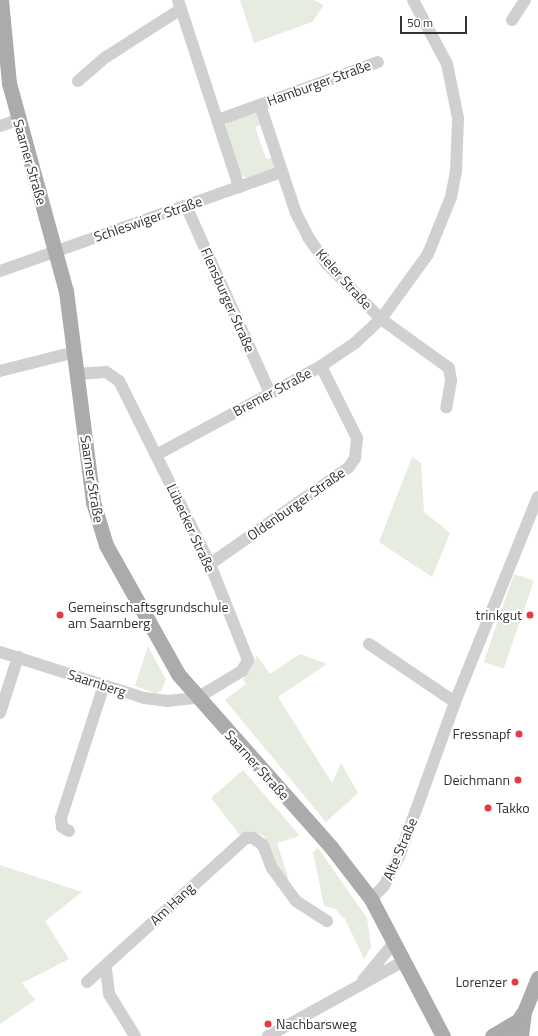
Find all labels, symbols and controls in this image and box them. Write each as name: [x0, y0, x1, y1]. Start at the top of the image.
scale bar: [402, 8, 469, 34]
text: 50 m: [407, 13, 433, 32]
street label: Hamburger Straße: [265, 56, 373, 110]
street label: Saarner Straße: [10, 117, 50, 207]
street label: Schleswiger Straße: [92, 193, 204, 245]
street label: Flensburger Straße: [197, 245, 259, 355]
street label: Kieler Straße: [312, 245, 376, 313]
street label: Bremer Straße: [230, 364, 314, 420]
street label: Saarner Straße: [77, 434, 107, 524]
street label: Oldenburger Straße: [244, 464, 348, 544]
street label: Lübecker Straße: [163, 481, 219, 575]
place label: Gemeinschaftsgrundschule am Saarnberg: [68, 599, 228, 632]
place label: trinkgut: [476, 607, 522, 623]
marker: Gemeinschaftsgrundschule am Saarnberg: [55, 610, 65, 620]
marker: trinkgut: [525, 610, 535, 620]
street label: Saarnberg: [66, 666, 128, 700]
place label: Fressnapf: [453, 726, 511, 742]
street label: Saarner Straße: [221, 727, 293, 803]
marker: Fressnapf: [514, 729, 524, 739]
place label: Deichmann: [443, 772, 510, 788]
marker: Deichmann: [513, 775, 523, 785]
place label: Takko: [496, 800, 530, 816]
marker: Takko: [483, 803, 493, 813]
street label: Alte Straße: [379, 815, 421, 883]
street label: Am Hang: [146, 879, 198, 929]
place label: Lorenzer: [455, 974, 507, 990]
marker: Lorenzer: [510, 977, 520, 987]
place label: Nachbarsweg: [276, 1016, 357, 1032]
marker: Nachbarsweg: [263, 1019, 273, 1029]

